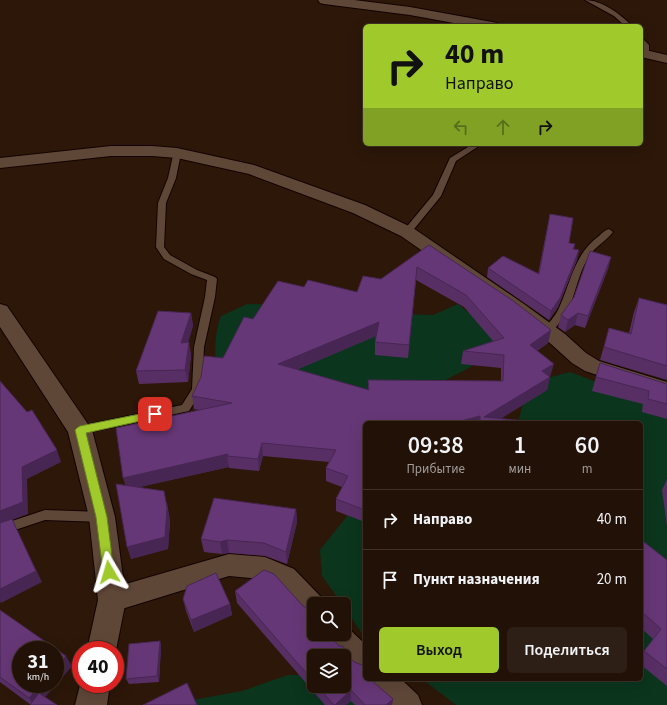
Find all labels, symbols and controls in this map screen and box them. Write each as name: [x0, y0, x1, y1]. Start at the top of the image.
text: 40 m: [445, 34, 504, 74]
icon: right: [379, 40, 431, 92]
text: Направо: [445, 71, 513, 96]
icon: left: [450, 116, 472, 138]
icon: ahead: [492, 116, 514, 138]
icon: right: [534, 116, 556, 138]
pin: [138, 397, 172, 431]
icon: arrive: [144, 403, 166, 425]
text: 09:38: [408, 428, 464, 463]
text: 1: [514, 428, 526, 463]
text: 60: [575, 428, 599, 463]
text: Прибытие: [406, 460, 465, 478]
text: мин: [509, 460, 531, 478]
text: m: [582, 460, 593, 478]
icon: right: [379, 509, 401, 531]
text: Направо: [413, 509, 472, 530]
text: 40 m: [597, 509, 627, 530]
position arrow: [88, 551, 130, 593]
icon: arrive: [379, 569, 401, 591]
text: Пункт назначения: [413, 569, 540, 590]
text: 20 m: [597, 569, 627, 590]
map controls: [307, 597, 351, 693]
button: search: [307, 597, 351, 641]
button: Выход: [379, 627, 499, 673]
button: Поделиться: [507, 627, 627, 673]
speed limit sign: 40: [72, 641, 124, 693]
text: 31: [27, 648, 49, 676]
button: layers: [307, 649, 351, 693]
text: km/h: [27, 670, 49, 684]

